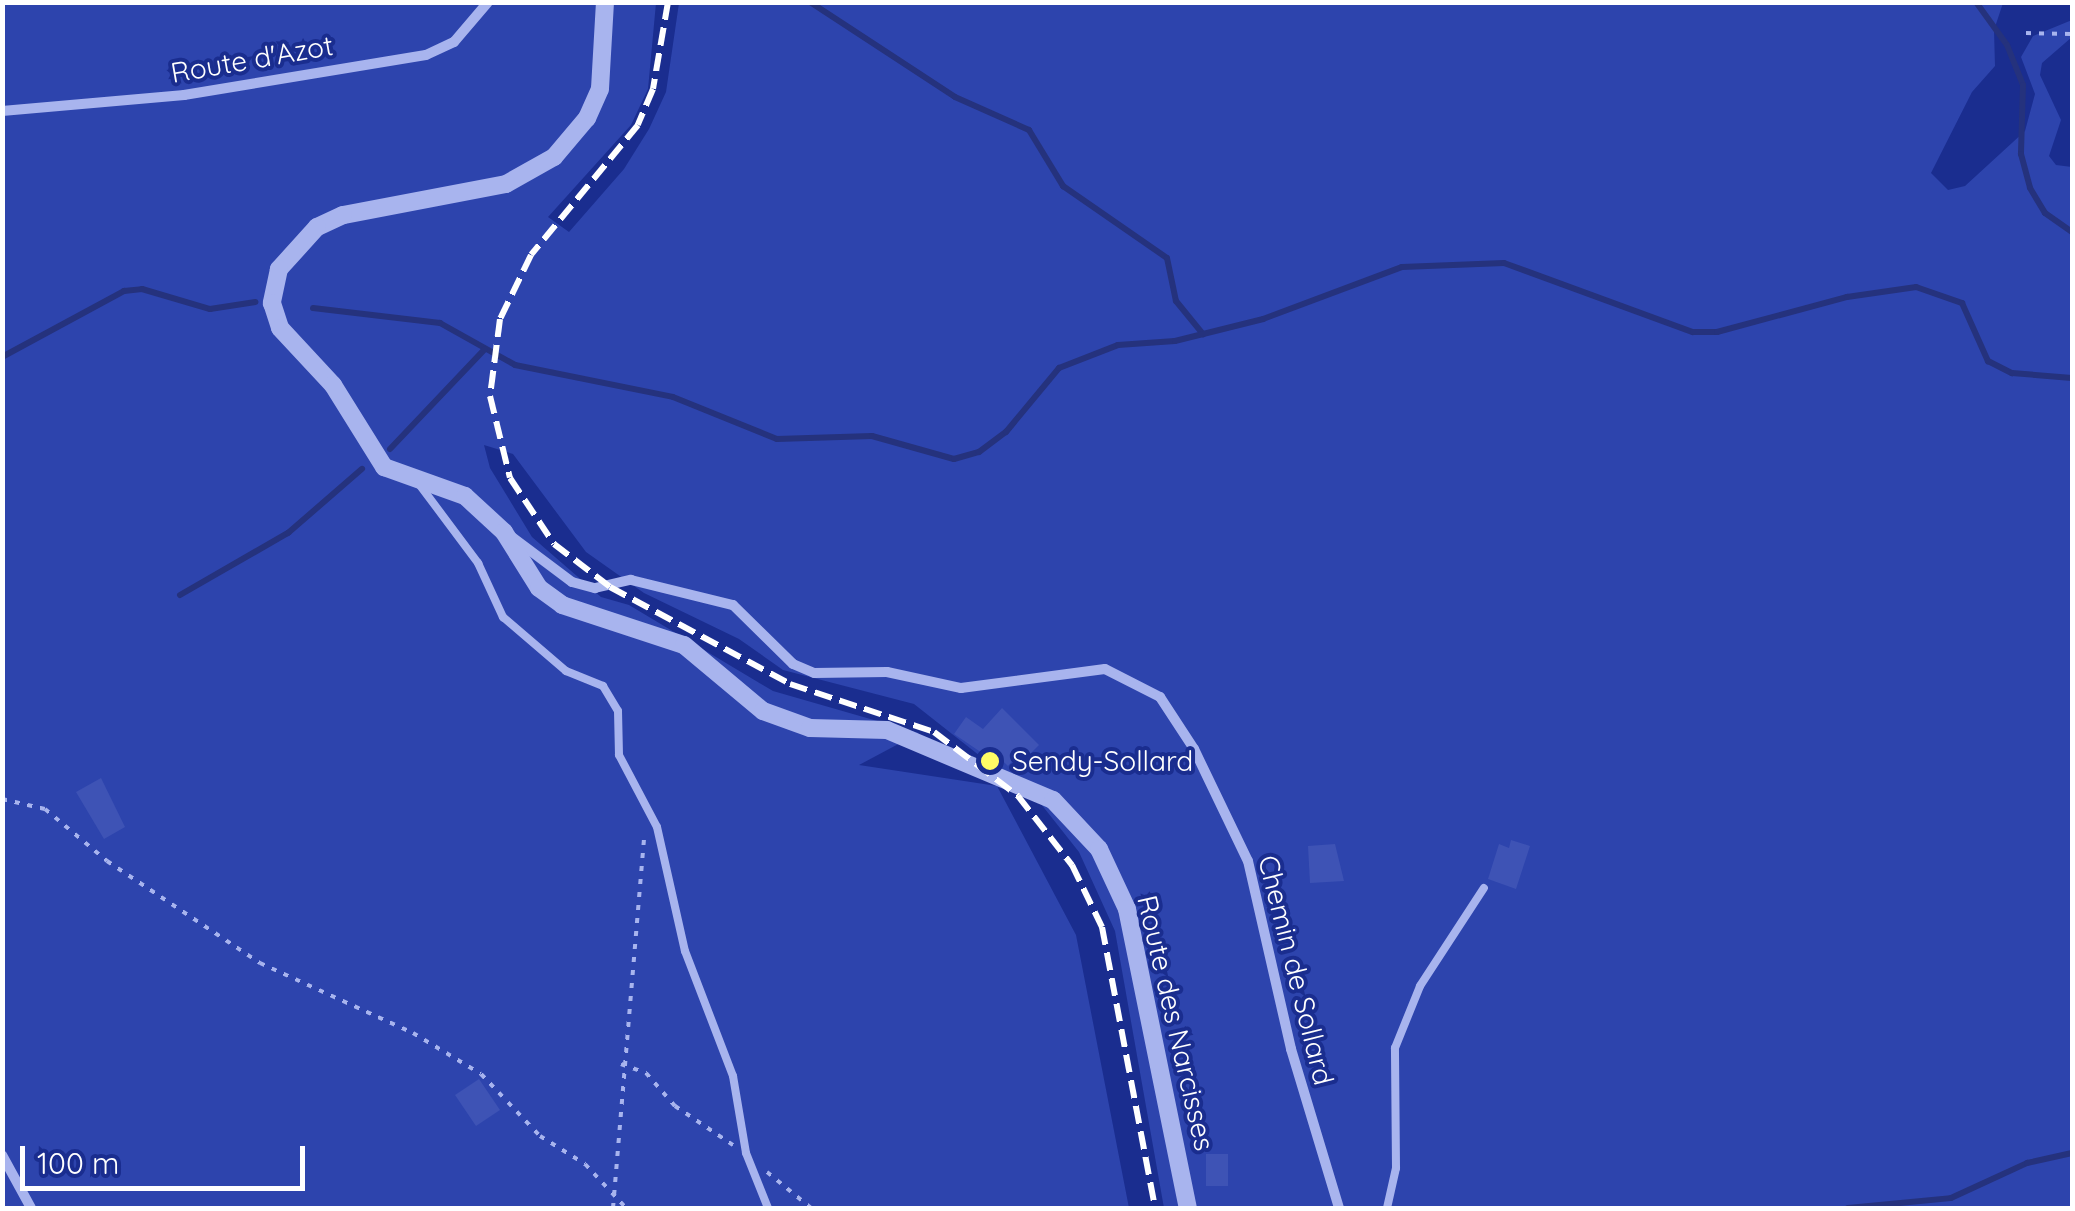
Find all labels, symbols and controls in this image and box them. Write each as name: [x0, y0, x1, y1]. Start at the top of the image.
street label: Route d'Azot: [168, 28, 336, 90]
place label: Sendy-Sollard: [1012, 744, 1193, 778]
marker: Sendy-Sollard: [977, 748, 1003, 774]
street label: Chemin de Sollard: [1251, 852, 1341, 1088]
street label: Route des Narcisses: [1130, 892, 1222, 1154]
scale bar: [25, 1126, 310, 1188]
text: 100 m: [37, 1144, 119, 1182]

